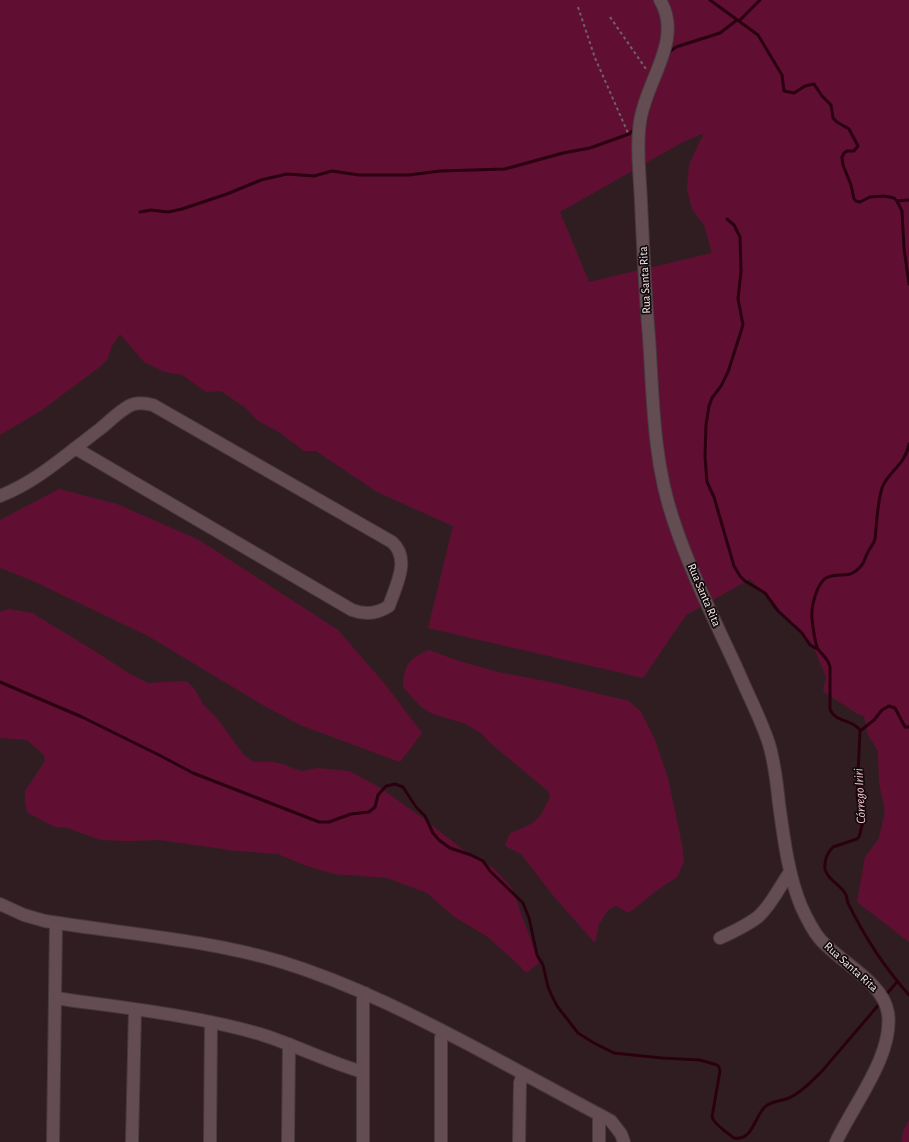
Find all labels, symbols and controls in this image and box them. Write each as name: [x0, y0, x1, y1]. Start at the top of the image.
street label: Rua Santa Rita: [636, 246, 654, 314]
street label: Rua Santa Rita: [684, 561, 724, 629]
water label: Córrego Iriri: [851, 768, 869, 824]
street label: Rua Santa Rita: [821, 939, 881, 995]

